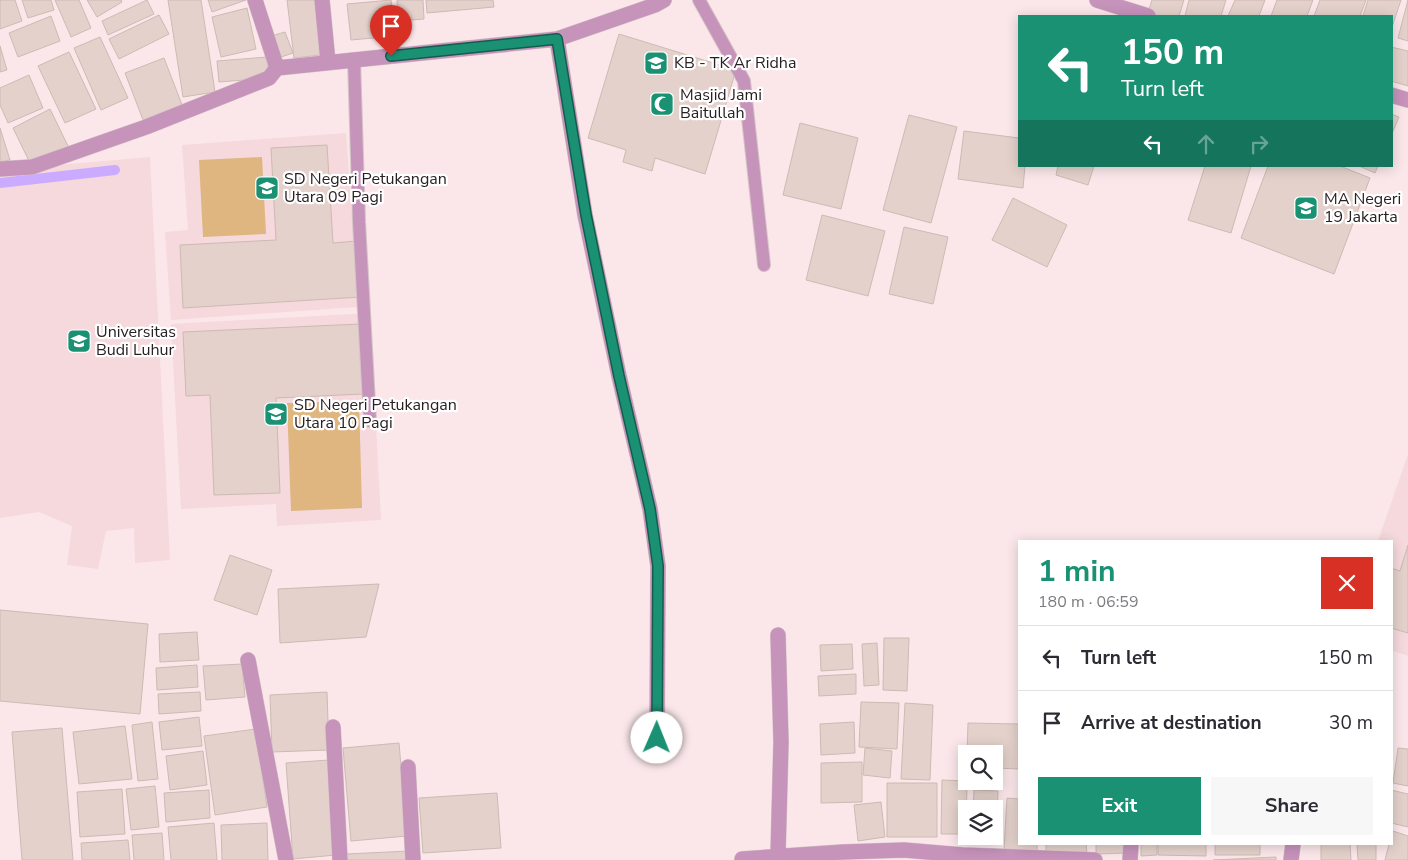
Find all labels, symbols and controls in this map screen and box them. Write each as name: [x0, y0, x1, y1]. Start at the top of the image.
pin: [370, 5, 412, 56]
icon: arrive: [377, 12, 405, 40]
text: 150 m: [1121, 29, 1224, 76]
icon: left: [1038, 35, 1103, 100]
school or university icon: KB - TK Ar Ridha: [643, 50, 669, 76]
place label: KB - TK Ar Ridha: [674, 52, 796, 74]
text: Turn left: [1121, 74, 1204, 104]
place label: Masjid Jami Baitullah: [680, 84, 762, 124]
mosque icon: Masjid Jami Baitullah: [649, 91, 675, 117]
icon: left: [1139, 130, 1167, 158]
icon: ahead: [1192, 130, 1220, 158]
icon: right: [1245, 130, 1273, 158]
place label: SD Negeri Petukangan Utara 09 Pagi: [284, 168, 447, 208]
school or university icon: SD Negeri Petukangan Utara 09 Pagi: [254, 175, 280, 201]
place label: MA Negeri 19 Jakarta: [1324, 188, 1401, 228]
school or university icon: MA Negeri 19 Jakarta: [1293, 195, 1319, 221]
place label: Universitas Budi Luhur: [96, 321, 176, 361]
school or university icon: Universitas Budi Luhur: [66, 328, 92, 354]
place label: SD Negeri Petukangan Utara 10 Pagi: [294, 394, 457, 434]
school or university icon: SD Negeri Petukangan Utara 10 Pagi: [263, 401, 289, 427]
text: 1 min: [1038, 551, 1116, 592]
button: close: [1321, 557, 1373, 609]
text: 180 m · 06:59: [1038, 591, 1139, 613]
icon: left: [1038, 644, 1066, 672]
text: Turn left: [1081, 645, 1156, 671]
text: 150 m: [1318, 645, 1373, 671]
icon: arrive: [1038, 709, 1066, 737]
text: Arrive at destination: [1081, 710, 1262, 736]
text: 30 m: [1329, 710, 1373, 736]
position arrow: [630, 711, 682, 763]
map controls: [958, 745, 1003, 845]
button: search: [958, 745, 1003, 790]
button: Exit: [1038, 777, 1201, 835]
button: Share: [1211, 777, 1373, 835]
button: layers: [958, 800, 1003, 845]

